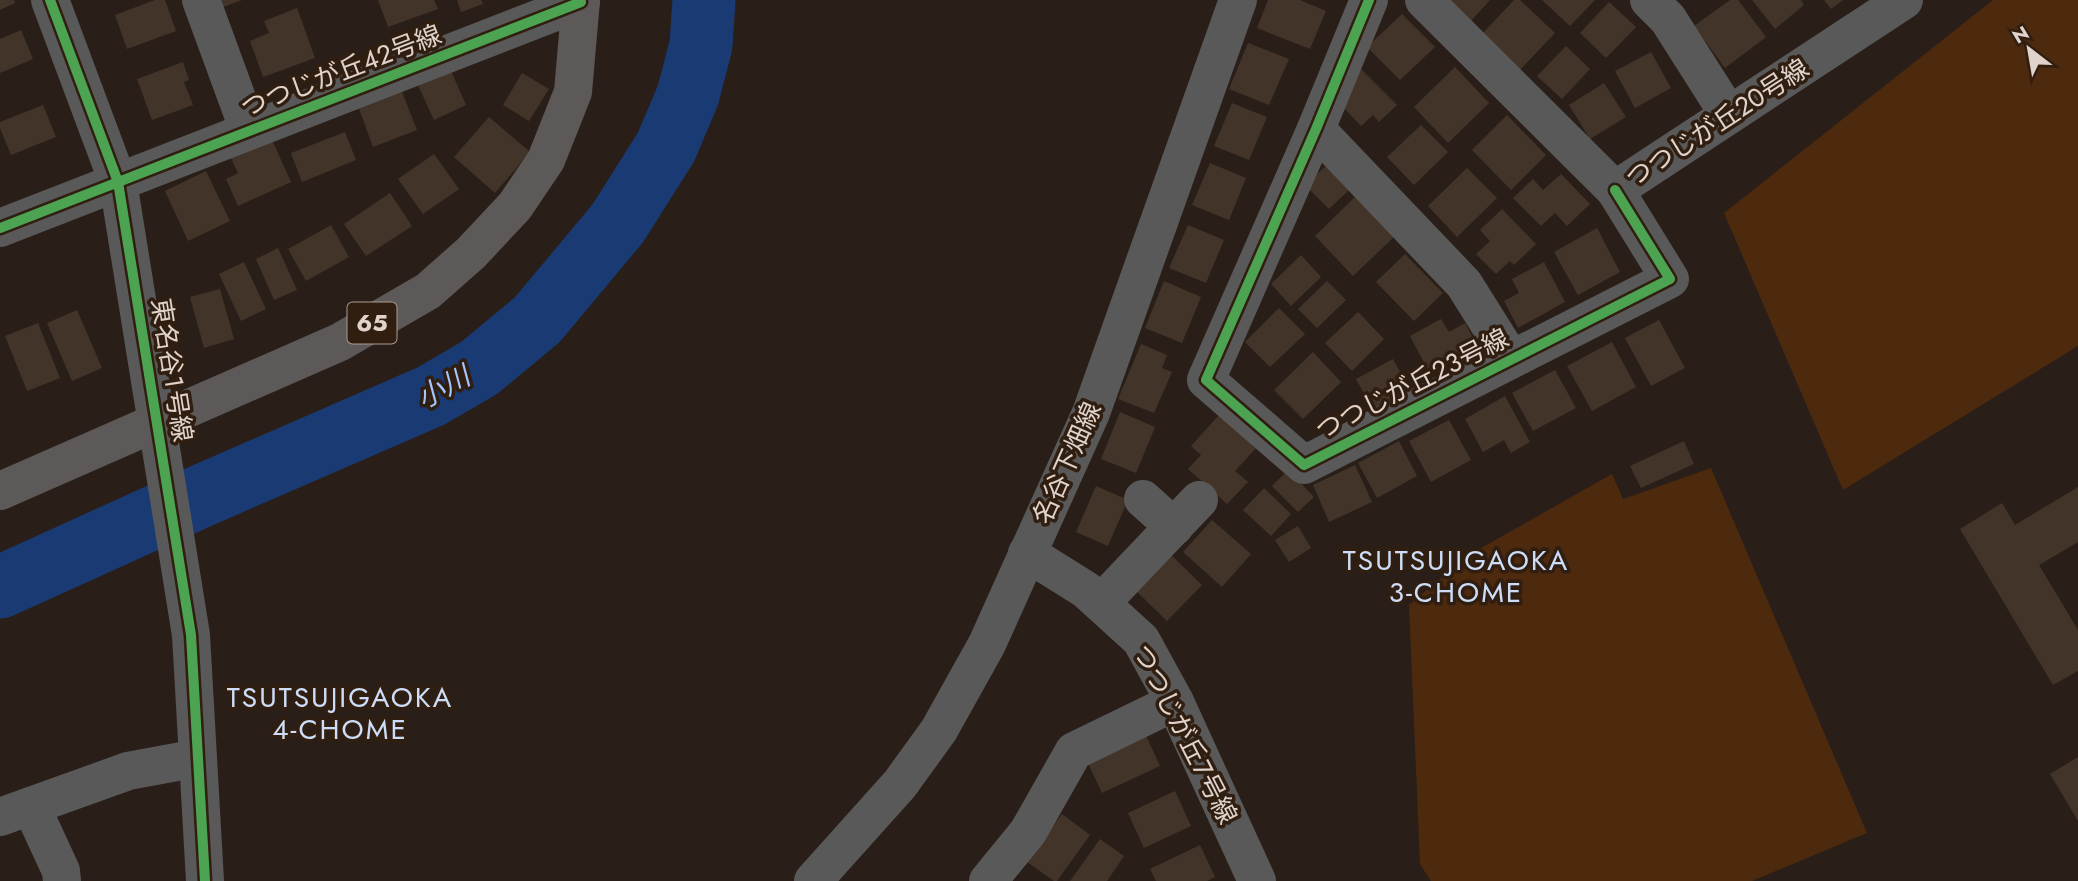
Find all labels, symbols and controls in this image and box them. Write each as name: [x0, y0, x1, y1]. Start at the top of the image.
north arrow: [1994, 14, 2064, 84]
street label: つつじが丘４２号線: [235, 15, 447, 127]
text: N: [2007, 19, 2034, 50]
street label: つつじが丘２０号線: [1618, 49, 1816, 197]
street label: 東名谷１号線: [142, 295, 202, 445]
road number: 65: [348, 302, 396, 344]
street label: つつじが丘２３号線: [1309, 319, 1515, 449]
water label: 小川: [409, 354, 480, 419]
street label: 名谷下畑線: [1023, 396, 1111, 530]
district label: TSUTSUJIGAOKA 3-CHOME: [1343, 540, 1569, 613]
street label: つつじが丘７号線: [1123, 638, 1247, 830]
district label: TSUTSUJIGAOKA 4-CHOME: [227, 677, 453, 750]

